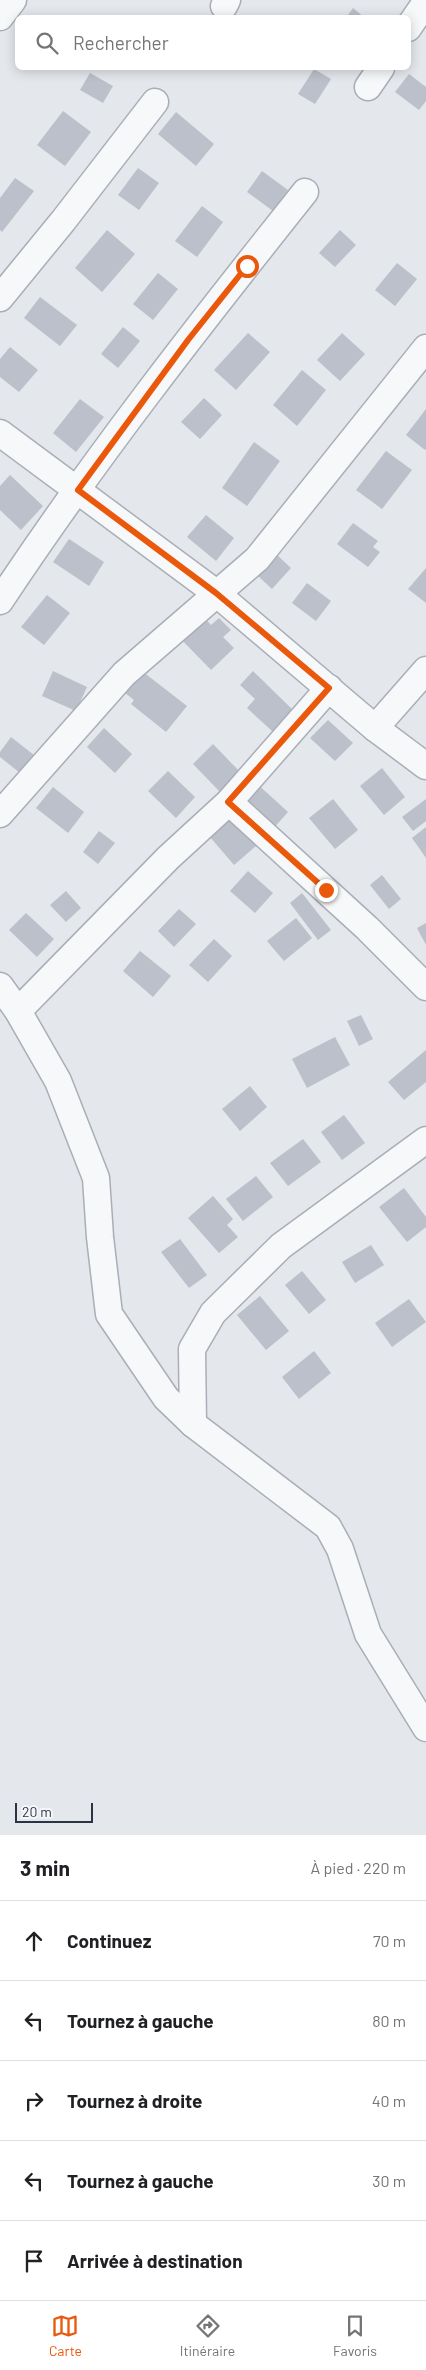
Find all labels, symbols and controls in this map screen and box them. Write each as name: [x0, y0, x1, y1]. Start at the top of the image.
search box: [15, 15, 411, 70]
icon: search: [33, 29, 61, 57]
text: Rechercher: [73, 31, 169, 54]
route start: [236, 255, 259, 278]
route end: [315, 879, 338, 902]
scale bar: [15, 1800, 92, 1823]
text: 20 m: [22, 1803, 52, 1820]
text: 3 min: [20, 1855, 70, 1880]
text: À pied · 220 m: [311, 1858, 406, 1877]
icon: ahead: [20, 1927, 48, 1955]
text: Continuez: [67, 1929, 151, 1952]
text: 70 m: [373, 1931, 406, 1950]
icon: left: [20, 2007, 48, 2035]
text: Tournez à gauche: [67, 2009, 214, 2032]
text: 80 m: [372, 2011, 406, 2030]
icon: right: [20, 2087, 48, 2115]
text: Tournez à droite: [67, 2089, 203, 2112]
text: 40 m: [372, 2091, 406, 2110]
icon: left: [20, 2167, 48, 2195]
text: Tournez à gauche: [67, 2169, 214, 2192]
text: 30 m: [372, 2171, 406, 2190]
icon: arrive: [20, 2247, 48, 2275]
text: Arrivée à destination: [67, 2249, 243, 2272]
tab: Carte: [49, 2312, 82, 2359]
tab: Itinéraire: [180, 2312, 235, 2359]
tab: Favoris: [333, 2312, 377, 2359]

